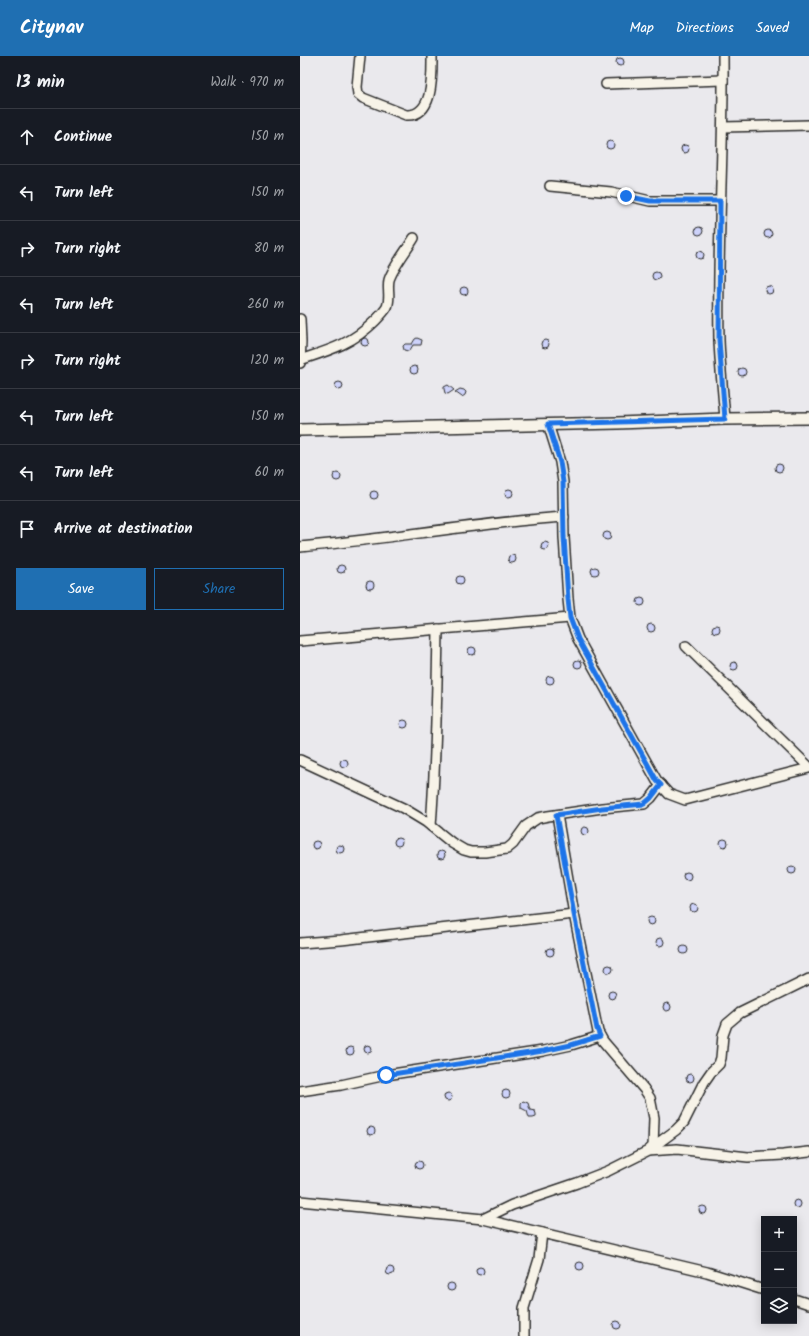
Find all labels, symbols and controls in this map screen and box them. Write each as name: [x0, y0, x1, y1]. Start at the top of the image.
text: Citynav: [20, 13, 83, 43]
text: Map: [629, 17, 654, 39]
text: Directions: [676, 17, 734, 39]
text: Saved: [756, 17, 789, 39]
text: 13 min: [16, 69, 65, 96]
text: Walk · 970 m: [211, 72, 284, 93]
text: Continue: [54, 125, 112, 149]
icon: ahead: [16, 126, 38, 148]
text: 150 m: [251, 126, 284, 147]
text: Turn left: [54, 181, 114, 205]
icon: left: [16, 182, 38, 204]
text: 150 m: [251, 182, 284, 203]
route end: [617, 187, 635, 205]
text: Turn right: [54, 237, 121, 261]
icon: right: [16, 238, 38, 260]
text: 80 m: [254, 238, 284, 259]
text: Turn left: [54, 293, 114, 317]
icon: left: [16, 294, 38, 316]
text: 260 m: [247, 294, 284, 315]
text: Turn right: [54, 349, 121, 373]
icon: right: [16, 350, 38, 372]
text: 120 m: [250, 350, 284, 371]
text: Turn left: [54, 405, 114, 429]
icon: left: [16, 406, 38, 428]
text: 150 m: [251, 406, 284, 427]
text: Turn left: [54, 461, 114, 485]
icon: left: [16, 462, 38, 484]
text: 60 m: [255, 462, 284, 483]
text: Arrive at destination: [54, 517, 193, 541]
icon: arrive: [16, 518, 38, 540]
button: Save: [16, 568, 146, 610]
button: Share: [154, 568, 284, 610]
route start: [377, 1066, 395, 1084]
map controls: [761, 1216, 797, 1324]
button: +: [761, 1216, 797, 1252]
button: −: [761, 1252, 797, 1288]
button: layers: [761, 1288, 797, 1324]

